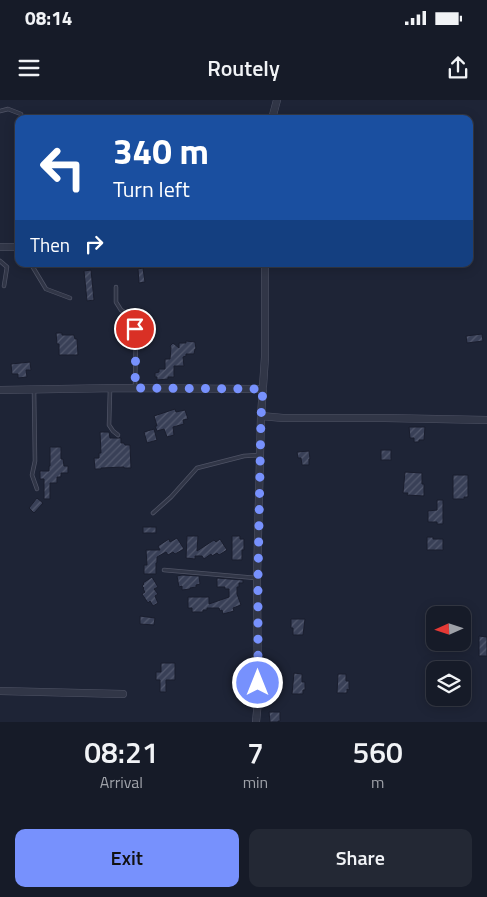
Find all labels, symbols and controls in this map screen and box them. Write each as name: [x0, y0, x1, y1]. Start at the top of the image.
text: 08:14: [25, 3, 72, 32]
text: Routely: [207, 51, 280, 85]
icon: menu: [15, 54, 43, 82]
icon: share: [444, 54, 472, 82]
text: 340 m: [113, 124, 209, 178]
icon: left: [30, 135, 95, 200]
text: Turn left: [113, 172, 190, 206]
text: Then: [30, 230, 70, 259]
icon: right: [80, 230, 108, 258]
pin: [114, 308, 156, 350]
icon: arrive: [121, 315, 149, 343]
north arrow: [426, 606, 471, 651]
map controls: [426, 606, 471, 706]
position arrow: [231, 656, 283, 708]
button: layers: [426, 661, 471, 706]
text: 08:21: [84, 729, 159, 775]
text: 7: [247, 729, 264, 775]
text: 560: [352, 729, 403, 775]
text: Arrival: [100, 770, 143, 794]
text: min: [243, 770, 268, 794]
text: m: [371, 770, 384, 794]
button: Exit: [15, 829, 239, 887]
button: Share: [249, 829, 472, 887]

